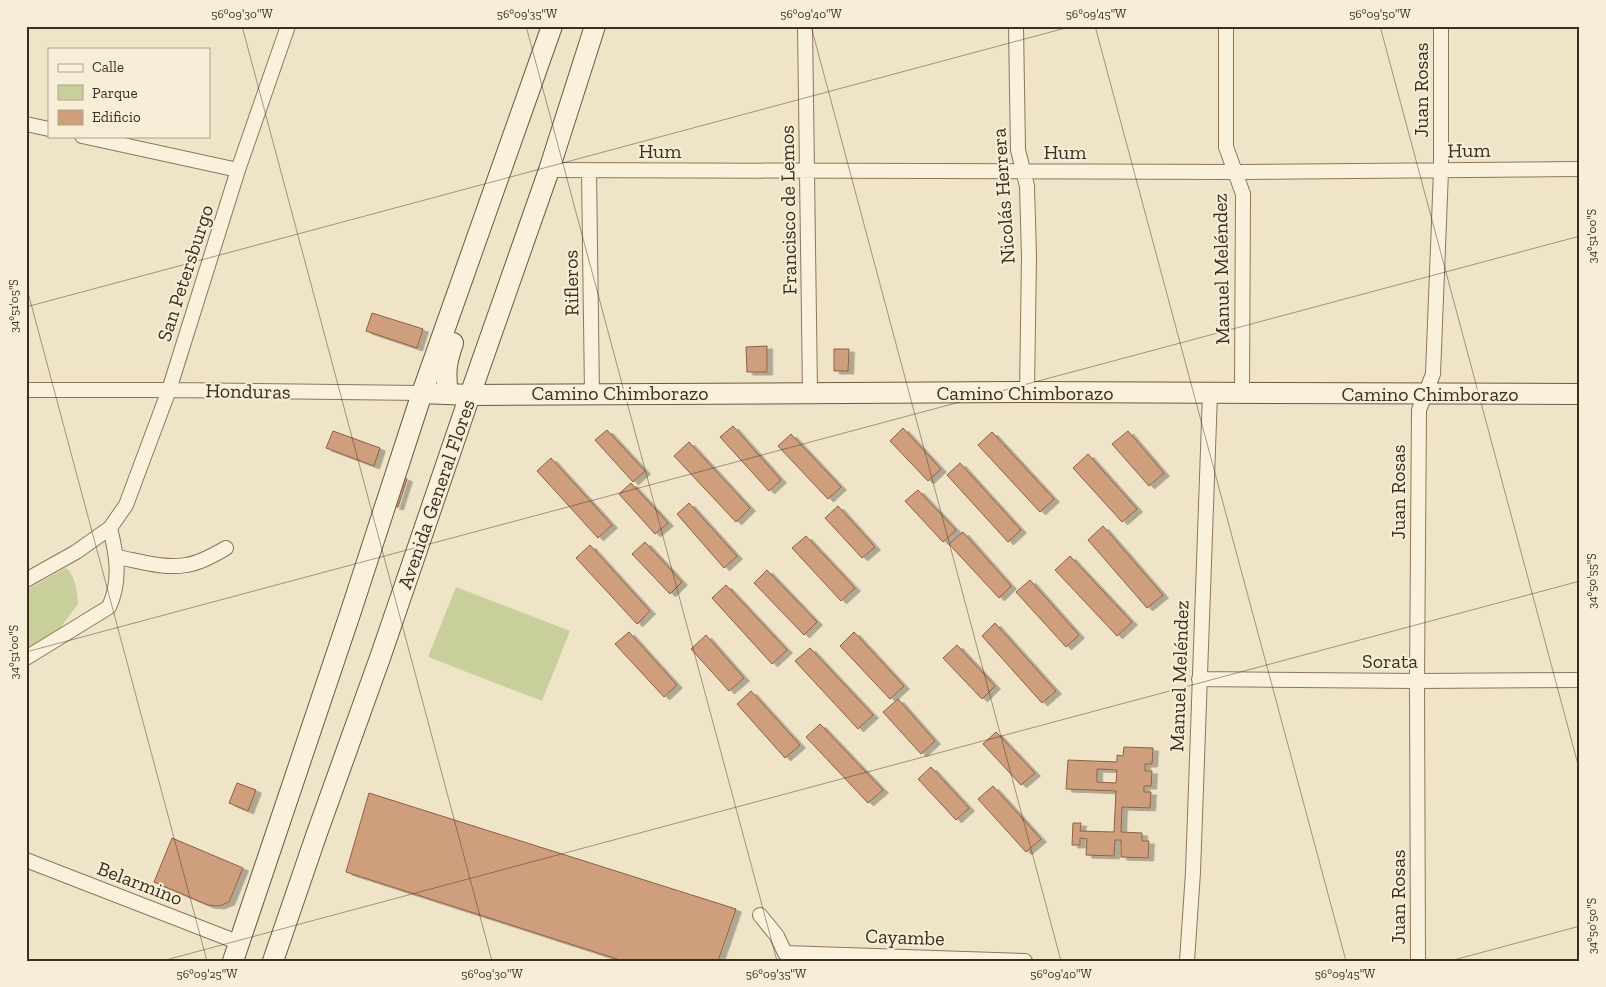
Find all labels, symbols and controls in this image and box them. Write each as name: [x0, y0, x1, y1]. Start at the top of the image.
text: 56°09'30"W: [211, 7, 273, 21]
text: 56°09'35"W: [497, 7, 558, 21]
text: 56°09'40"W: [780, 7, 843, 21]
text: 56°09'45"W: [1066, 7, 1127, 21]
text: 56°09'50"W: [1349, 7, 1412, 21]
street label: Juan Rosas: [1409, 42, 1433, 138]
legend: [48, 48, 210, 138]
text: Calle: [92, 58, 124, 76]
text: Parque: [92, 84, 138, 102]
text: Edificio: [92, 108, 141, 126]
street label: Francisco de Lemos: [775, 125, 801, 295]
street label: Nicolás Herrera: [986, 127, 1020, 265]
street label: Hum: [1447, 138, 1492, 162]
street label: Hum: [638, 139, 682, 163]
street label: Hum: [1043, 140, 1087, 164]
street label: Manuel Meléndez: [1208, 193, 1234, 345]
street label: San Petersburgo: [152, 202, 218, 344]
text: 34°51'00"S: [1585, 209, 1599, 263]
street label: Rifleros: [558, 250, 584, 316]
text: 34°51'05"S: [7, 279, 21, 333]
street label: Honduras: [205, 378, 291, 404]
street label: Camino Chimborazo: [531, 381, 709, 405]
street label: Camino Chimborazo: [936, 381, 1114, 405]
street label: Camino Chimborazo: [1341, 382, 1519, 406]
street label: Avenida General Flores: [392, 396, 480, 592]
street label: Juan Rosas: [1386, 444, 1410, 540]
text: 34°50'55"S: [1585, 553, 1599, 609]
street label: Manuel Meléndez: [1164, 600, 1194, 752]
text: 34°51'00"S: [7, 625, 21, 679]
street label: Sorata: [1362, 649, 1418, 673]
street label: Juan Rosas: [1386, 849, 1410, 945]
street label: Belarmino: [94, 856, 186, 910]
text: 34°50'50"S: [1585, 898, 1599, 954]
street label: Cayambe: [865, 924, 945, 950]
text: 56°09'25"W: [177, 967, 238, 981]
text: 56°09'30"W: [461, 967, 523, 981]
text: 56°09'35"W: [746, 967, 807, 981]
text: 56°09'40"W: [1030, 967, 1093, 981]
text: 56°09'45"W: [1315, 967, 1376, 981]

